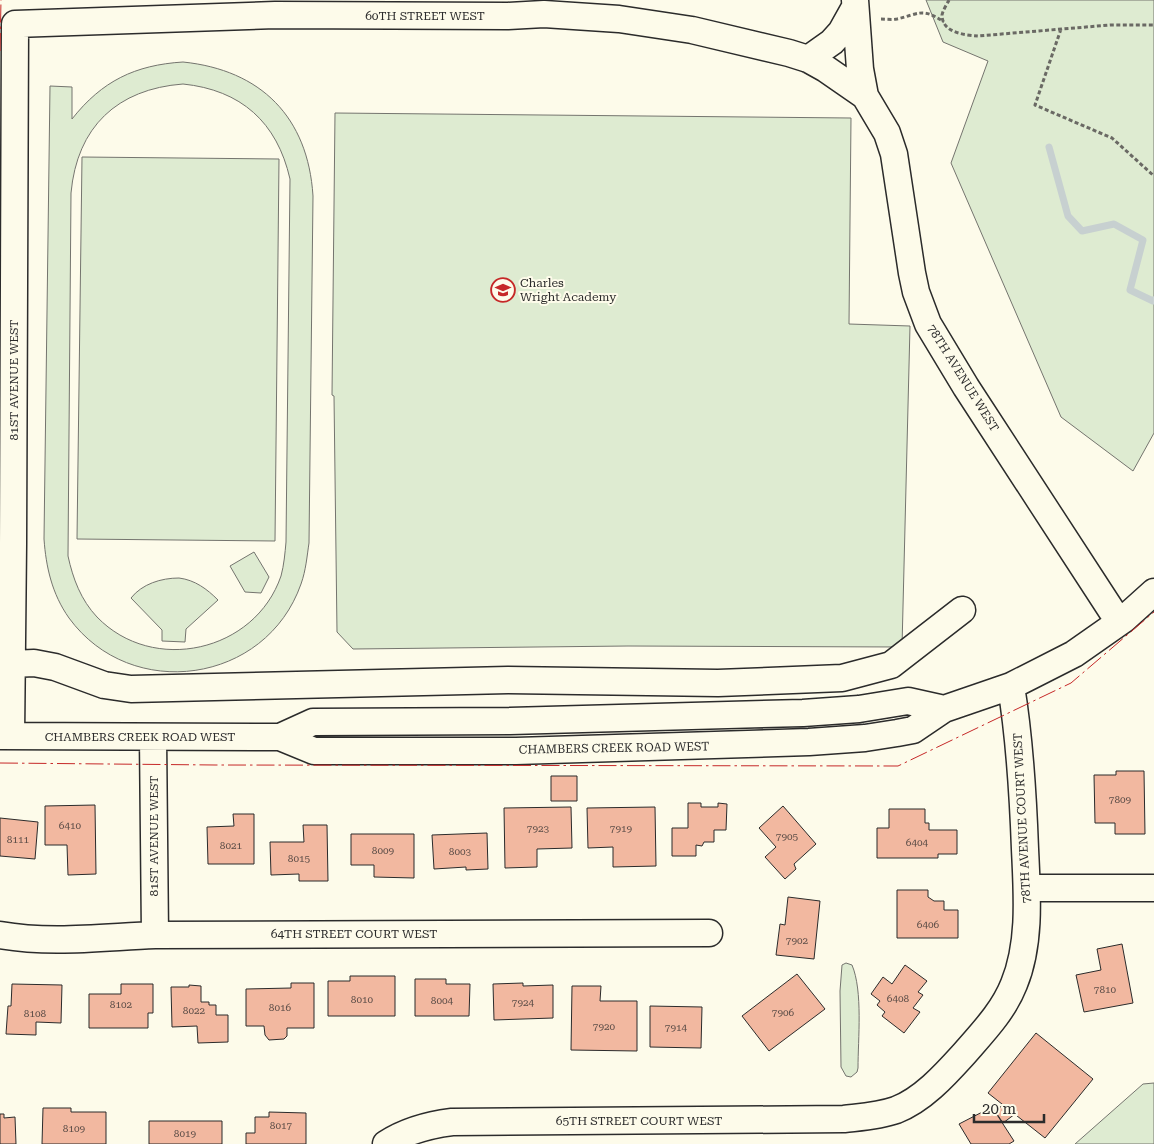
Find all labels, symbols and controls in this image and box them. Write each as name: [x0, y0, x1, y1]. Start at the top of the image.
street label: 60TH STREET WEST: [365, 9, 485, 23]
place label: Charles Wright Academy: [520, 276, 617, 304]
school or university icon: Charles Wright Academy: [490, 277, 516, 303]
street label: 81ST AVENUE WEST: [7, 320, 21, 440]
street label: 78TH AVENUE WEST: [924, 322, 1002, 434]
street label: CHAMBERS CREEK ROAD WEST: [45, 730, 235, 744]
street label: 78TH AVENUE COURT WEST: [1011, 733, 1033, 903]
street label: CHAMBERS CREEK ROAD WEST: [519, 739, 709, 757]
street label: 81ST AVENUE WEST: [147, 776, 161, 896]
house number: 7809: [1109, 794, 1132, 805]
house number: 6410: [59, 820, 82, 831]
house number: 7923: [527, 823, 550, 834]
house number: 7919: [610, 823, 633, 834]
house number: 7905: [776, 831, 799, 842]
house number: 8111: [7, 834, 30, 845]
house number: 6404: [906, 837, 929, 848]
house number: 8021: [220, 840, 243, 851]
house number: 8009: [372, 845, 395, 856]
house number: 8003: [449, 846, 472, 857]
house number: 8015: [288, 853, 311, 864]
house number: 6406: [917, 919, 940, 930]
street label: 64TH STREET COURT WEST: [271, 927, 437, 941]
house number: 7902: [786, 935, 809, 946]
house number: 7810: [1094, 984, 1117, 995]
house number: 6408: [887, 993, 910, 1004]
house number: 8010: [351, 994, 374, 1005]
house number: 8004: [431, 995, 454, 1006]
house number: 7924: [512, 997, 535, 1008]
house number: 8102: [110, 999, 133, 1010]
house number: 8016: [269, 1002, 292, 1013]
house number: 8022: [183, 1005, 206, 1016]
house number: 7906: [772, 1007, 795, 1018]
house number: 8108: [24, 1008, 47, 1019]
house number: 7920: [593, 1021, 616, 1032]
house number: 7914: [665, 1022, 688, 1033]
scale bar: [974, 1092, 1044, 1124]
text: 20 m: [982, 1100, 1017, 1118]
street label: 65TH STREET COURT WEST: [556, 1114, 722, 1128]
house number: 8017: [270, 1120, 293, 1131]
house number: 8109: [63, 1123, 86, 1134]
house number: 8019: [174, 1128, 197, 1139]

